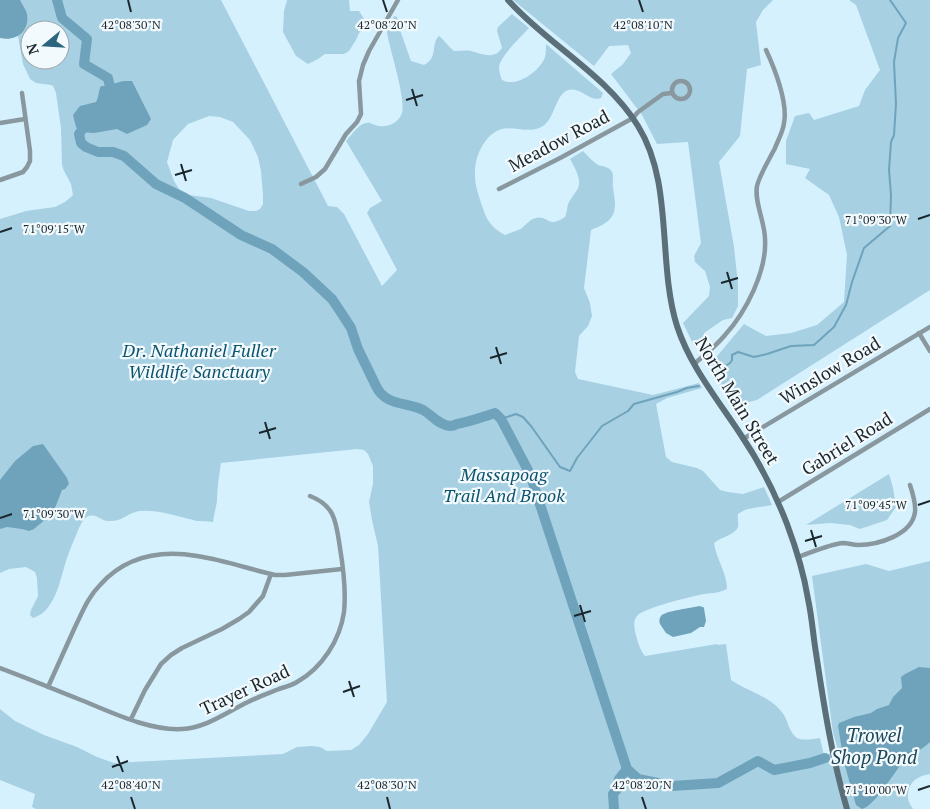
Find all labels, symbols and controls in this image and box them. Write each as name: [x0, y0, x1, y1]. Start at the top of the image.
text: 42°08'30"N: [101, 17, 161, 32]
text: 42°08'20"N: [357, 17, 417, 32]
text: 42°08'10"N: [613, 17, 673, 32]
north arrow: [20, 20, 70, 70]
text: N: [21, 41, 43, 57]
street label: Meadow Road: [504, 103, 613, 177]
text: 71°09'30"W: [845, 212, 908, 227]
text: 71°09'15"W: [23, 221, 86, 236]
street label: Winslow Road: [775, 331, 884, 410]
street label: North Main Street: [690, 332, 786, 469]
park label: Dr. Nathaniel Fuller Wildlife Sanctuary: [121, 338, 277, 383]
street label: Gabriel Road: [797, 406, 896, 481]
park label: Massapoag Trail And Brook: [443, 462, 565, 507]
text: 71°09'45"W: [845, 497, 908, 512]
text: 71°09'30"W: [23, 506, 86, 521]
street label: Trayer Road: [196, 658, 293, 720]
water label: Trowel Shop Pond: [831, 722, 918, 769]
text: 42°08'40"N: [101, 777, 161, 792]
text: 42°08'30"N: [357, 777, 417, 792]
text: 42°08'20"N: [612, 777, 672, 792]
text: 71°10'00"W: [845, 782, 908, 797]

